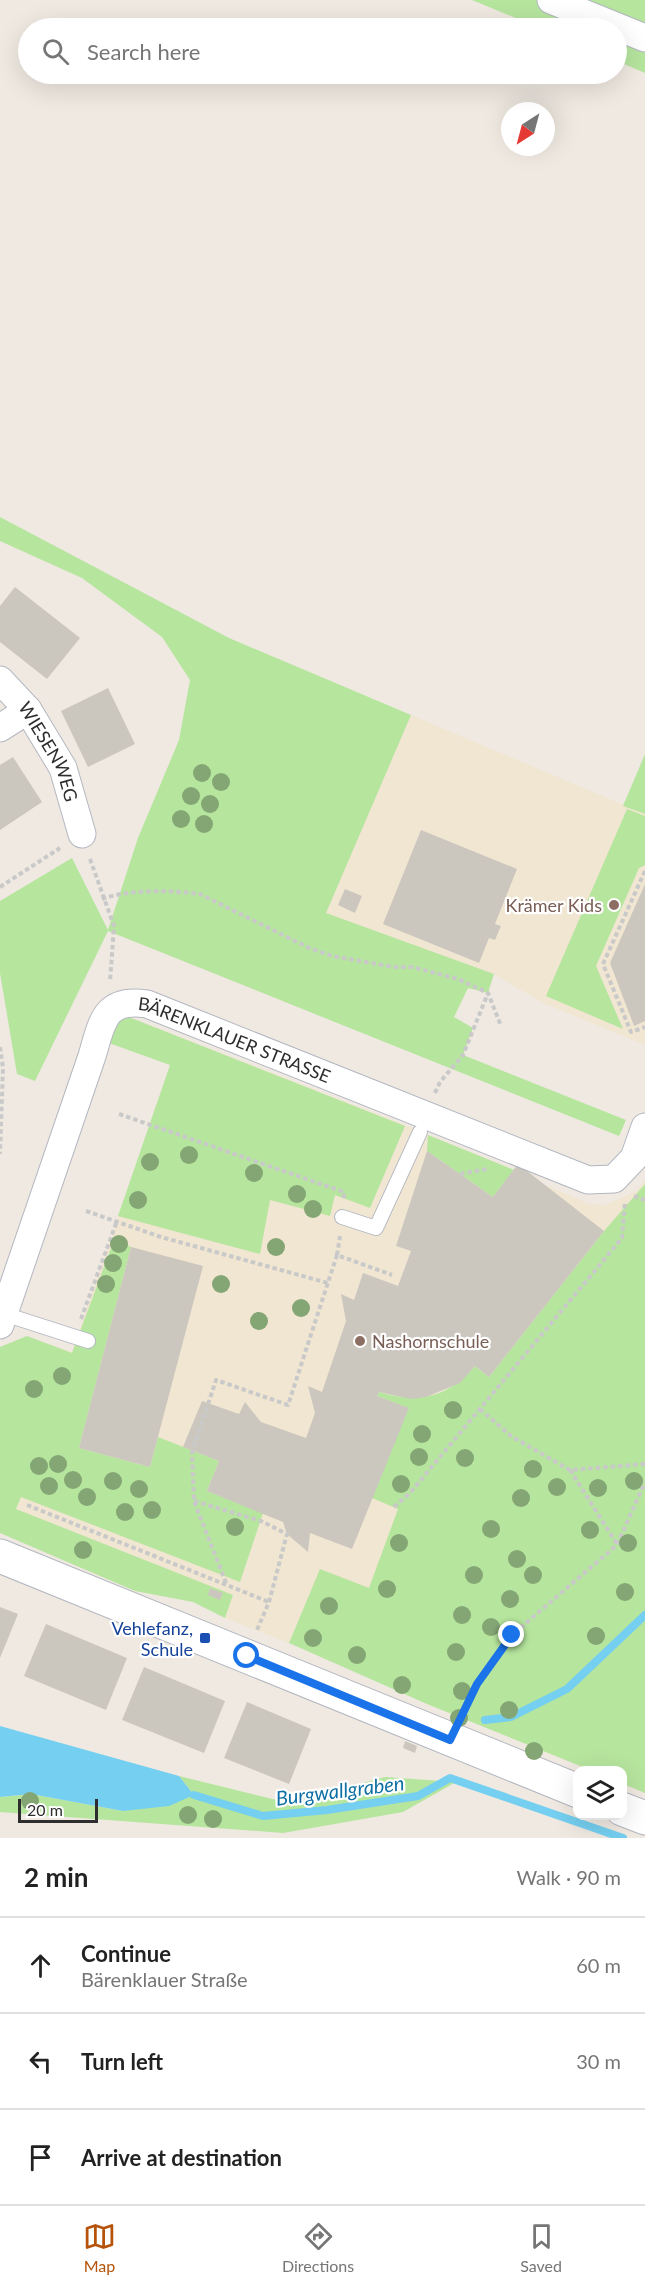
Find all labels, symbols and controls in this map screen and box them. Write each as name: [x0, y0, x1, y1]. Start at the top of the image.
search box: [18, 18, 627, 84]
icon: search: [39, 35, 72, 68]
text: Search here: [87, 38, 200, 65]
north arrow: [501, 102, 555, 156]
street label: WIESENWEG: [14, 697, 83, 804]
place label: Krämer Kids: [506, 894, 602, 916]
marker: Krämer Kids: [607, 898, 621, 912]
street label: BÄRENKLAUER STRASSE: [137, 992, 334, 1087]
place label: Nashornschule: [372, 1330, 489, 1352]
marker: Nashornschule: [353, 1334, 367, 1348]
place label: Vehlefanz, Schule: [111, 1617, 193, 1660]
route end: [498, 1621, 524, 1647]
marker: Vehlefanz, Schule: [198, 1631, 212, 1645]
route start: [233, 1642, 259, 1668]
map controls: [573, 1766, 627, 1820]
button: layers: [573, 1766, 627, 1820]
water label: Burgwallgraben: [274, 1770, 406, 1810]
scale bar: [18, 1796, 98, 1824]
text: 20 m: [27, 1800, 63, 1819]
text: 2 min: [24, 1861, 88, 1893]
text: Walk · 90 m: [516, 1865, 621, 1889]
text: Continue: [81, 1940, 171, 1967]
icon: ahead: [24, 1949, 57, 1982]
text: 60 m: [576, 1953, 621, 1977]
text: Bärenklauer Straße: [81, 1967, 248, 1991]
icon: left: [24, 2045, 57, 2078]
text: Turn left: [81, 2048, 163, 2075]
text: 30 m: [576, 2049, 621, 2073]
icon: arrive: [24, 2141, 57, 2174]
text: Arrive at destination: [81, 2144, 282, 2171]
tab: Map: [83, 2220, 116, 2275]
tab: Directions: [282, 2220, 354, 2275]
tab: Saved: [520, 2220, 562, 2275]

